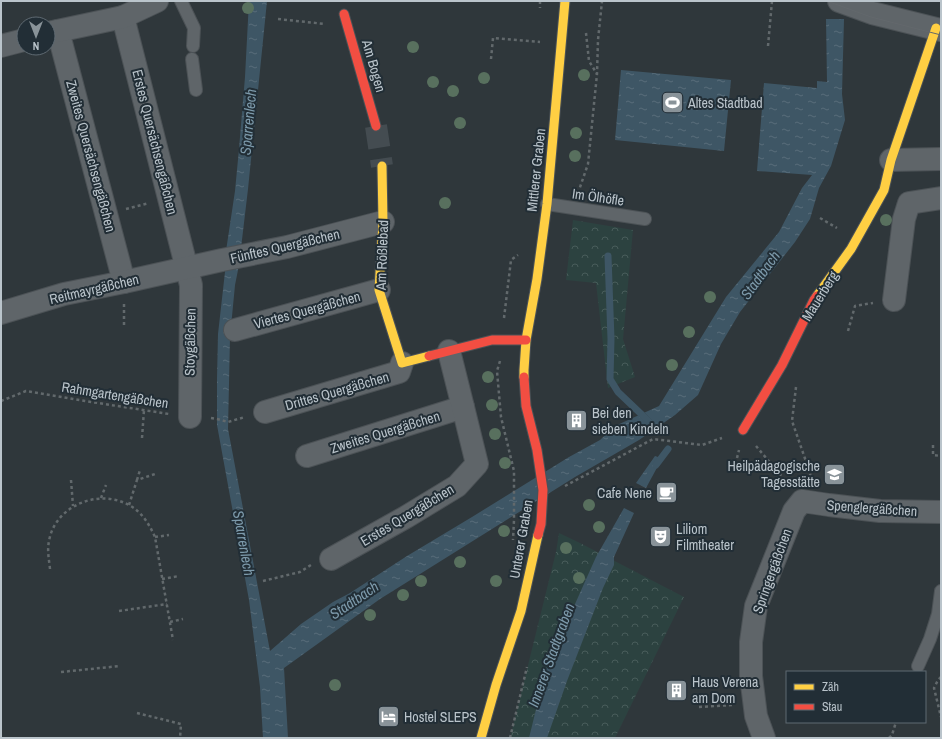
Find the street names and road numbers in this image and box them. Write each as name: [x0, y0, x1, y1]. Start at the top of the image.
street label: Am Bogen: [358, 37, 390, 94]
street label: Erstes Quersächsengäßchen: [128, 68, 182, 216]
street label: Zweites Quersächsengäßchen: [62, 78, 120, 234]
street label: Mittlerer Graben: [523, 127, 549, 213]
street label: Im Ölhöfle: [571, 184, 625, 210]
street label: Am Rößlebad: [372, 220, 392, 291]
street label: Fünftes Quergäßchen: [229, 225, 341, 267]
street label: Mauerberg: [798, 267, 843, 324]
street label: Reitmayrgäßchen: [48, 270, 140, 308]
street label: Viertes Quergäßchen: [252, 287, 362, 333]
street label: Stoygäßchen: [180, 308, 200, 376]
street label: Drittes Quergäßchen: [283, 368, 391, 414]
street label: Rahmgartengäßchen: [60, 378, 170, 412]
street label: Zweites Quergäßchen: [328, 407, 442, 457]
street label: Erstes Quergäßchen: [357, 480, 457, 550]
street label: Spenglergäßchen: [826, 496, 918, 520]
street label: Unterer Graben: [505, 498, 537, 580]
street label: Springergäßchen: [748, 526, 796, 616]

